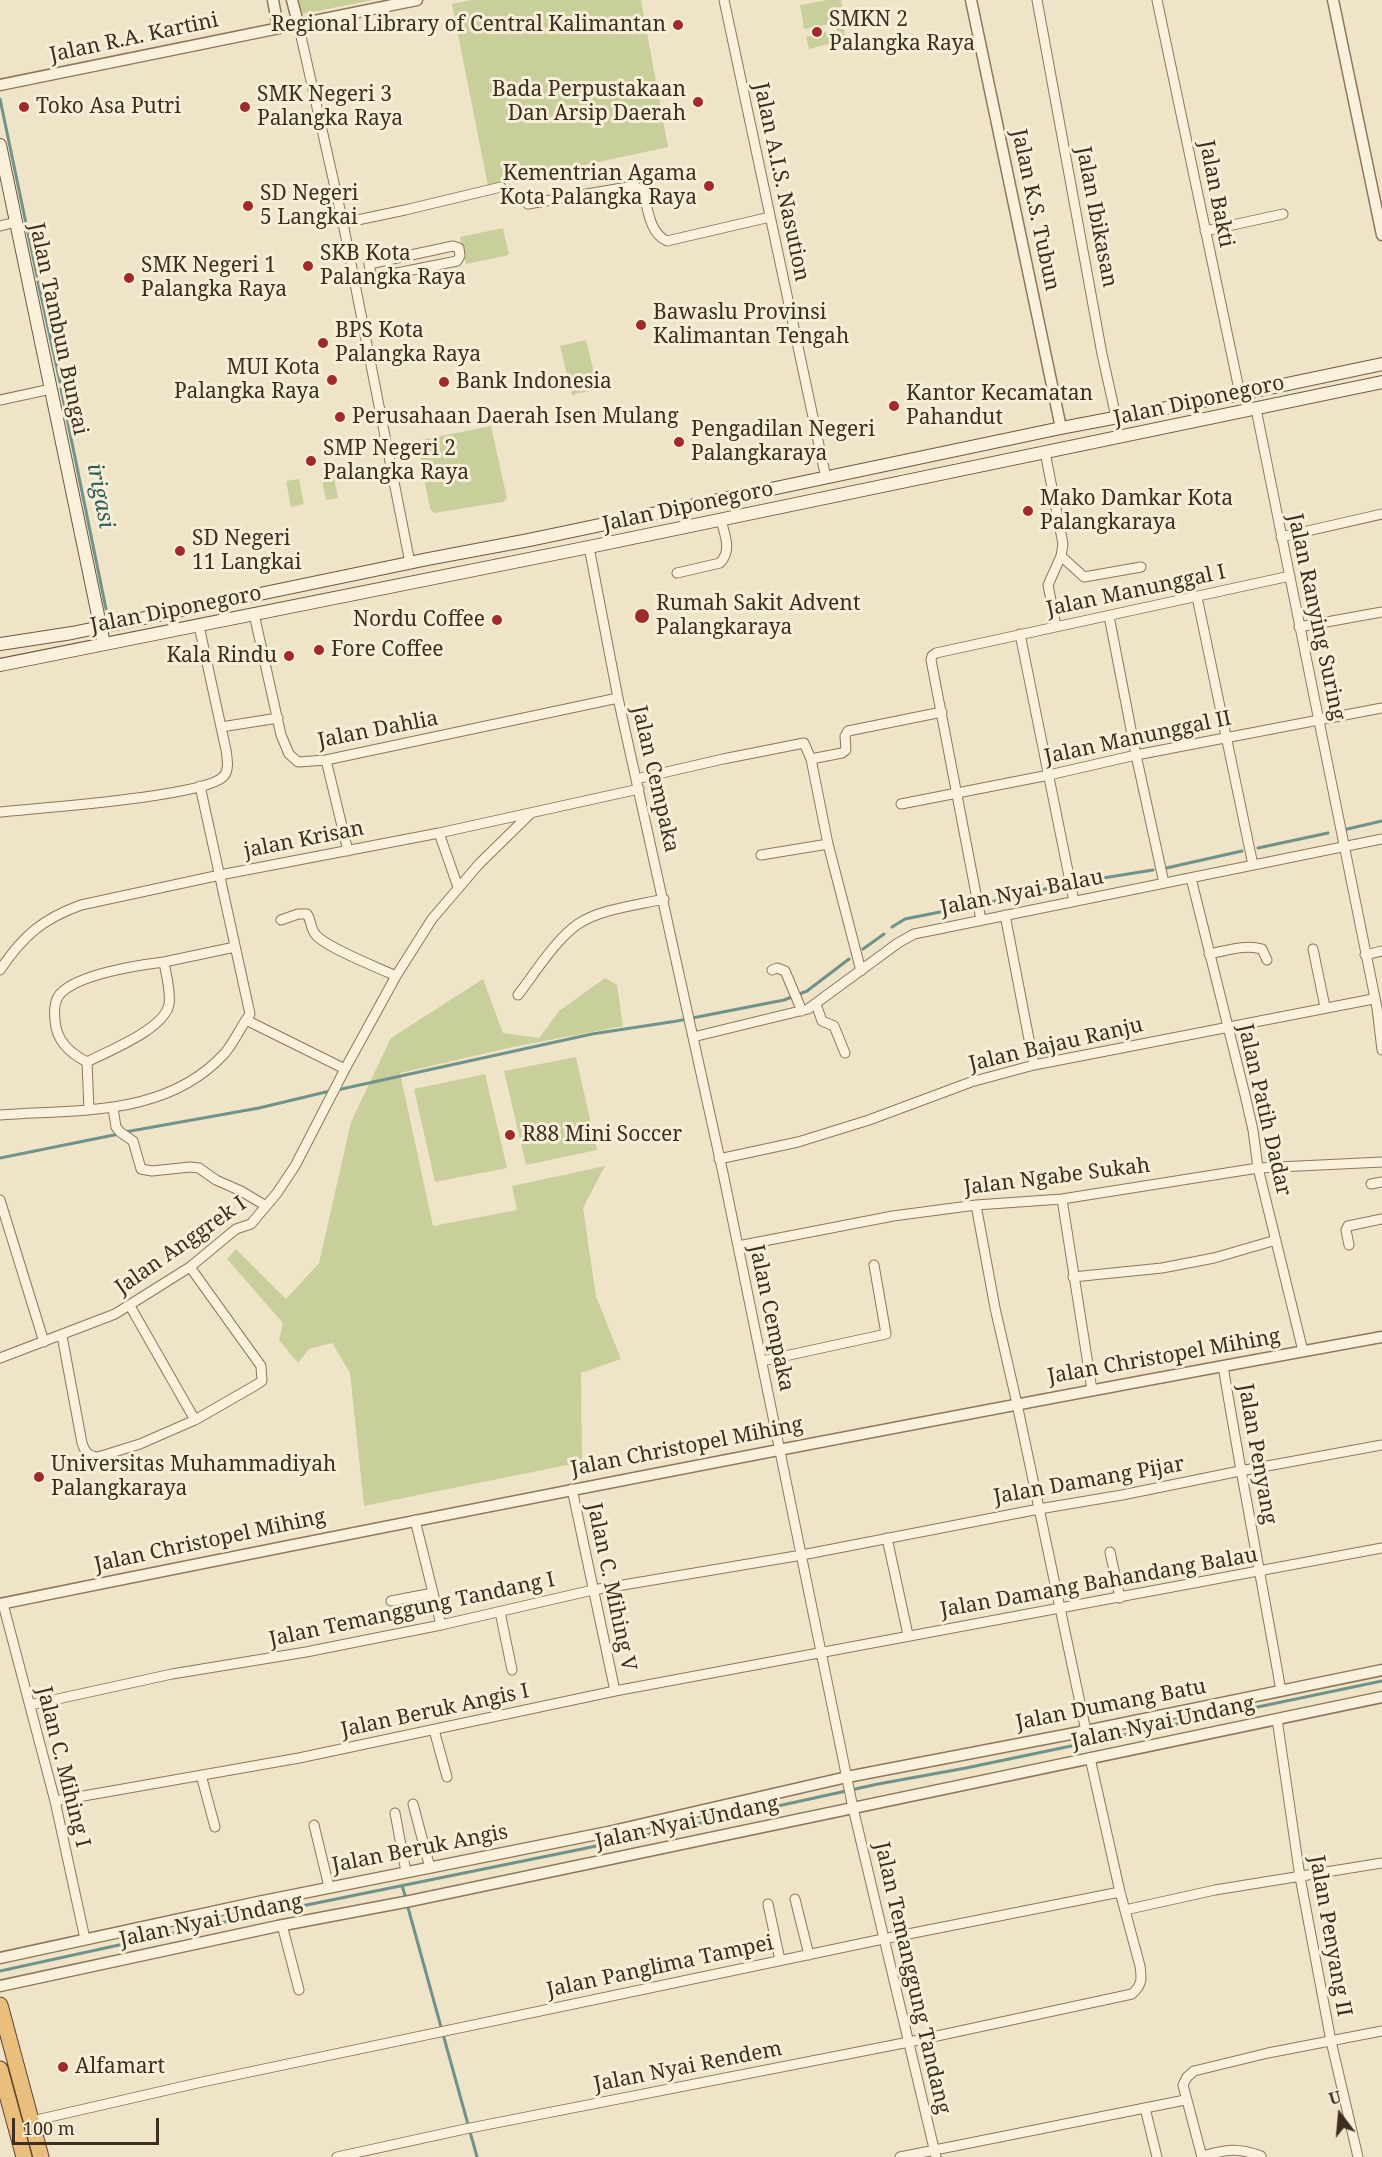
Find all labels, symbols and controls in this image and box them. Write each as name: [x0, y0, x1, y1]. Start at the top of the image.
place label: SMKN 2 Palangka Raya: [829, 7, 975, 57]
street label: Jalan R.A. Kartini: [47, 8, 221, 68]
place label: Regional Library of Central Kalimantan: [271, 12, 666, 38]
marker: Regional Library of Central Kalimantan: [671, 18, 685, 32]
marker: SMKN 2 Palangka Raya: [810, 25, 824, 39]
place label: Bada Perpustakaan Dan Arsip Daerah: [492, 77, 686, 127]
street label: Jalan A.I.S. Nasution: [748, 80, 814, 284]
place label: SMK Negeri 3 Palangka Raya: [257, 82, 403, 132]
place label: Toko Asa Putri: [36, 94, 181, 120]
marker: Bada Perpustakaan Dan Arsip Daerah: [691, 95, 705, 109]
marker: Toko Asa Putri: [17, 100, 31, 114]
marker: SMK Negeri 3 Palangka Raya: [238, 100, 252, 114]
street label: Jalan K.S. Tubun: [1006, 127, 1064, 293]
street label: Jalan Bakti: [1193, 138, 1239, 250]
street label: Jalan Ibikasan: [1070, 144, 1122, 290]
place label: Kementrian Agama Kota Palangka Raya: [500, 161, 697, 211]
marker: Kementrian Agama Kota Palangka Raya: [702, 179, 716, 193]
place label: SD Negeri 5 Langkai: [260, 181, 359, 231]
marker: SD Negeri 5 Langkai: [241, 199, 255, 213]
street label: Jalan Tambun Bungai: [23, 221, 93, 437]
place label: SKB Kota Palangka Raya: [320, 241, 466, 291]
place label: SMK Negeri 1 Palangka Raya: [141, 253, 287, 303]
marker: SKB Kota Palangka Raya: [301, 259, 315, 273]
marker: SMK Negeri 1 Palangka Raya: [122, 271, 136, 285]
place label: Bawaslu Provinsi Kalimantan Tengah: [653, 300, 849, 350]
place label: BPS Kota Palangka Raya: [335, 318, 481, 368]
marker: Bawaslu Provinsi Kalimantan Tengah: [634, 318, 648, 332]
marker: BPS Kota Palangka Raya: [316, 336, 330, 350]
place label: MUI Kota Palangka Raya: [174, 355, 320, 405]
place label: Bank Indonesia: [456, 369, 612, 395]
street label: Jalan Diponegoro: [1111, 371, 1287, 431]
marker: MUI Kota Palangka Raya: [325, 373, 339, 387]
marker: Bank Indonesia: [437, 375, 451, 389]
place label: Kantor Kecamatan Pahandut: [906, 381, 1093, 431]
marker: Kantor Kecamatan Pahandut: [887, 399, 901, 413]
place label: Perusahaan Daerah Isen Mulang: [352, 404, 678, 430]
marker: Perusahaan Daerah Isen Mulang: [333, 410, 347, 424]
place label: Pengadilan Negeri Palangkaraya: [691, 417, 875, 467]
marker: Pengadilan Negeri Palangkaraya: [672, 435, 686, 449]
place label: SMP Negeri 2 Palangka Raya: [323, 436, 469, 486]
marker: SMP Negeri 2 Palangka Raya: [304, 454, 318, 468]
water label: irigasi: [81, 461, 119, 531]
street label: Jalan Diponegoro: [600, 477, 776, 537]
place label: Mako Damkar Kota Palangkaraya: [1040, 486, 1233, 536]
marker: Mako Damkar Kota Palangkaraya: [1021, 504, 1035, 518]
street label: Jalan Ranying Suring: [1282, 511, 1350, 723]
place label: SD Negeri 11 Langkai: [192, 526, 302, 576]
marker: SD Negeri 11 Langkai: [173, 544, 187, 558]
street label: Jalan Manunggal I: [1044, 560, 1228, 622]
street label: Jalan Diponegoro: [88, 581, 264, 639]
place label: Rumah Sakit Advent Palangkaraya: [656, 591, 860, 641]
place label: Nordu Coffee: [353, 607, 485, 633]
marker: Rumah Sakit Advent Palangkaraya: [633, 607, 651, 625]
marker: Nordu Coffee: [490, 613, 504, 627]
place label: Fore Coffee: [331, 637, 444, 663]
place label: Kala Rindu: [166, 643, 277, 669]
marker: Fore Coffee: [312, 643, 326, 657]
marker: Kala Rindu: [282, 649, 296, 663]
street label: Jalan Cempaka: [626, 703, 684, 855]
street label: Jalan Dahlia: [316, 706, 440, 754]
street label: Jalan Manunggal II: [1042, 706, 1234, 770]
street label: jalan Krisan: [242, 816, 366, 864]
street label: Jalan Nyai Balau: [938, 865, 1106, 921]
street label: Jalan Bajau Ranju: [966, 1013, 1146, 1077]
street label: Jalan Patih Dadar: [1232, 1022, 1296, 1198]
place label: R88 Mini Soccer: [522, 1122, 682, 1148]
marker: R88 Mini Soccer: [503, 1128, 517, 1142]
street label: Jalan Ngabe Sukah: [962, 1153, 1152, 1201]
street label: Jalan Anggrek I: [111, 1191, 251, 1301]
street label: Jalan Cempaka: [743, 1242, 799, 1394]
street label: Jalan Christopel Mihing: [1046, 1324, 1282, 1390]
street label: Jalan Penyang: [1232, 1382, 1282, 1526]
street label: Jalan Christopel Mihing: [569, 1412, 805, 1482]
place label: Universitas Muhammadiyah Palangkaraya: [51, 1452, 336, 1502]
street label: Jalan Damang Pijar: [992, 1452, 1186, 1510]
marker: Universitas Muhammadiyah Palangkaraya: [32, 1470, 46, 1484]
street label: Jalan C. Mihing V: [581, 1501, 641, 1673]
street label: Jalan Christopel Mihing: [92, 1504, 328, 1578]
street label: Jalan Damang Bahandang Balau: [938, 1543, 1260, 1623]
street label: Jalan Temanggung Tandang I: [267, 1567, 557, 1653]
street label: Jalan Dumang Batu: [1014, 1674, 1208, 1736]
street label: Jalan Beruk Angis I: [339, 1679, 531, 1743]
street label: Jalan C. Mihing I: [31, 1684, 95, 1850]
street label: Jalan Nyai Undang: [1069, 1691, 1257, 1755]
street label: Jalan Nyai Undang: [593, 1791, 781, 1855]
street label: Jalan Beruk Angis: [330, 1820, 510, 1878]
street label: Jalan Temanggung Tandang: [868, 1840, 956, 2116]
street label: Jalan Penyang II: [1303, 1853, 1357, 2019]
street label: Jalan Nyai Undang: [117, 1889, 305, 1953]
street label: Jalan Panglima Tampei: [544, 1931, 776, 2003]
street label: Jalan Nyai Rendem: [592, 2036, 784, 2098]
place label: Alfamart: [75, 2054, 165, 2080]
marker: Alfamart: [56, 2060, 70, 2074]
north arrow: [1310, 2085, 1370, 2145]
text: U: [1326, 2085, 1344, 2110]
scale bar: [15, 2106, 162, 2144]
text: 100 m: [23, 2116, 75, 2140]

